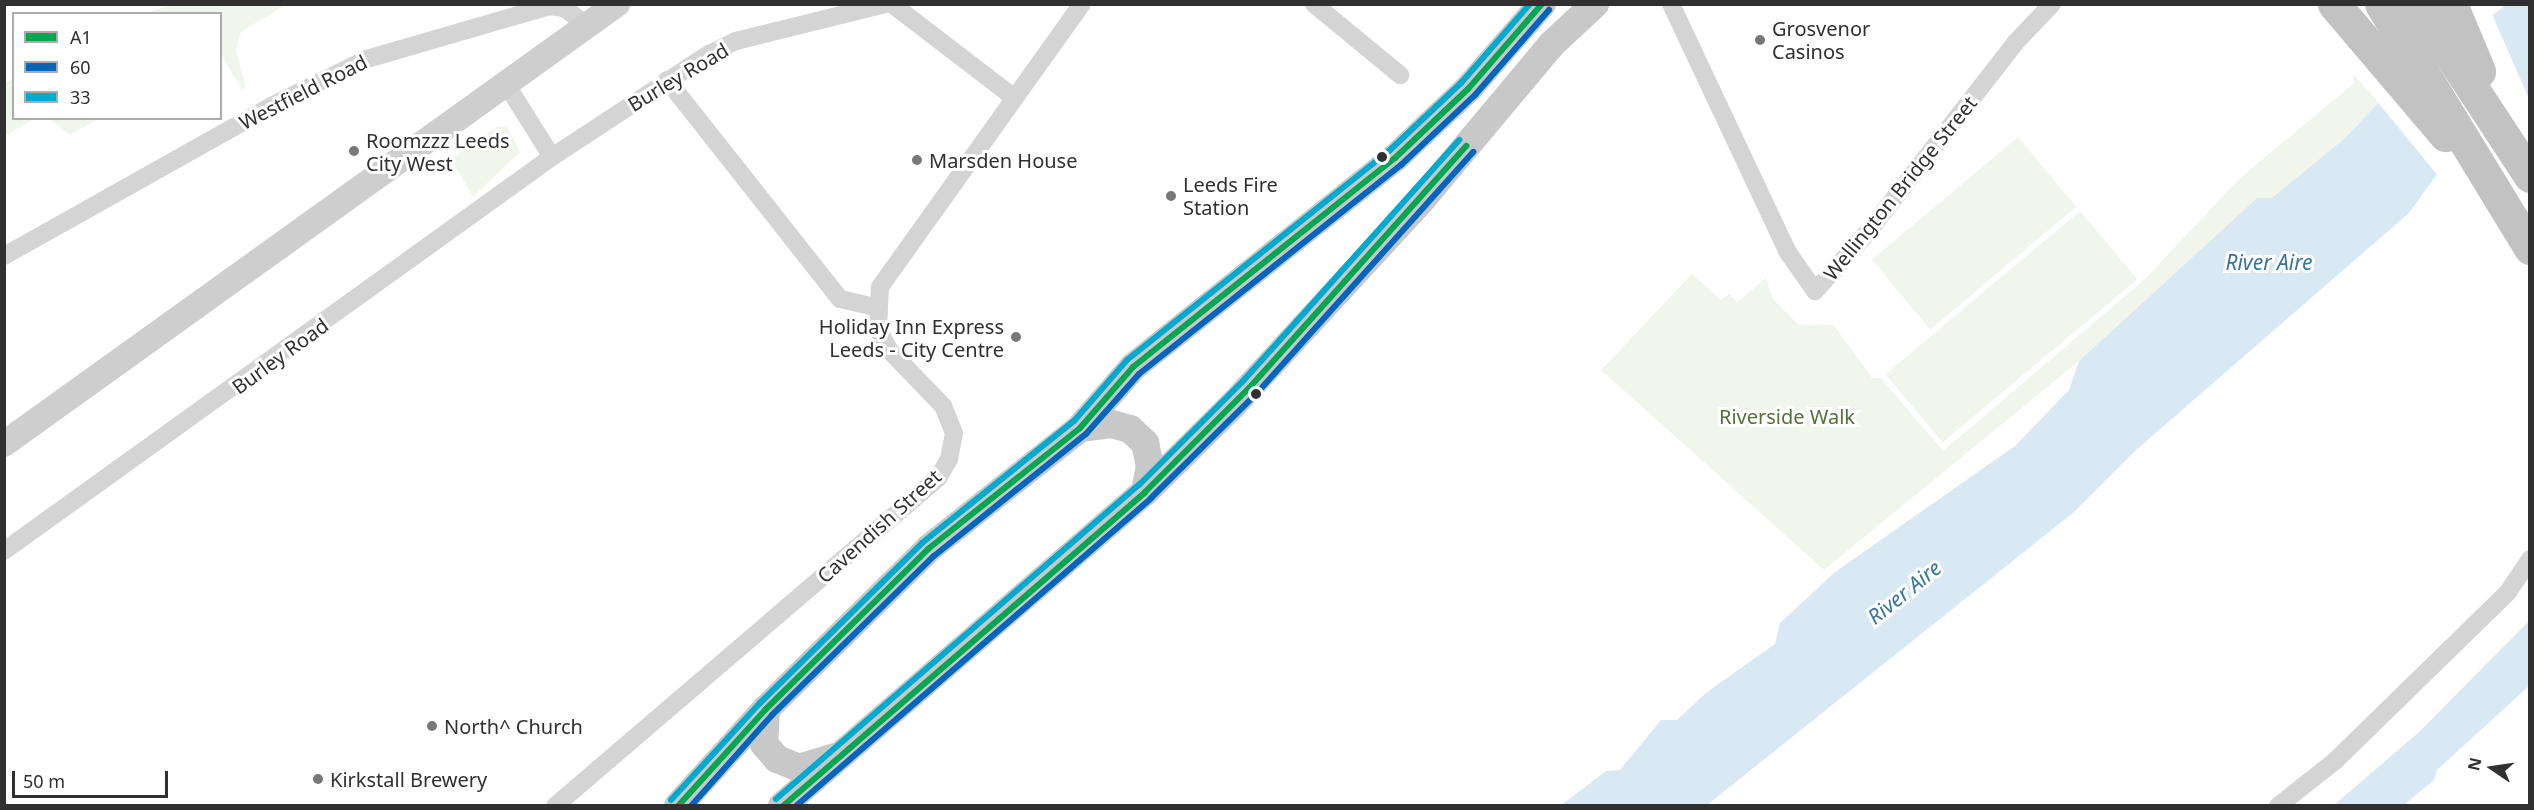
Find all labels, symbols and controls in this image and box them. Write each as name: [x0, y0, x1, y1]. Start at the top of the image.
legend: [12, 12, 222, 120]
place label: Grosvenor Casinos: [1772, 16, 1870, 63]
text: A1: [70, 25, 92, 49]
marker: Grosvenor Casinos: [1753, 33, 1767, 47]
street label: Burley Road: [623, 38, 733, 116]
street label: Westfield Road: [235, 49, 371, 135]
text: 60: [70, 55, 91, 79]
text: 33: [70, 85, 91, 109]
street label: Wellington Bridge Street: [1818, 91, 1982, 285]
place label: Roomzzz Leeds City West: [366, 128, 510, 175]
marker: Roomzzz Leeds City West: [347, 144, 361, 158]
place label: Marsden House: [929, 148, 1077, 172]
unlabelled marker: [1376, 151, 1388, 163]
marker: Marsden House: [910, 153, 924, 167]
place label: Leeds Fire Station: [1183, 172, 1278, 219]
marker: Leeds Fire Station: [1164, 189, 1178, 203]
water label: River Aire: [2225, 249, 2313, 275]
street label: Burley Road: [227, 313, 333, 399]
place label: Holiday Inn Express Leeds - City Centre: [819, 314, 1004, 361]
marker: Holiday Inn Express Leeds - City Centre: [1009, 330, 1023, 344]
unlabelled marker: [1250, 388, 1262, 400]
park label: Riverside Walk: [1719, 404, 1855, 428]
street label: Cavendish Street: [812, 464, 946, 588]
water label: River Aire: [1862, 555, 1946, 629]
place label: North^ Church: [444, 714, 583, 738]
marker: North^ Church: [425, 719, 439, 733]
north arrow: [2462, 738, 2522, 798]
text: N: [2462, 755, 2487, 773]
scale bar: [15, 759, 171, 797]
place label: Kirkstall Brewery: [330, 767, 487, 791]
text: 50 m: [23, 769, 65, 793]
marker: Kirkstall Brewery: [311, 772, 325, 786]

